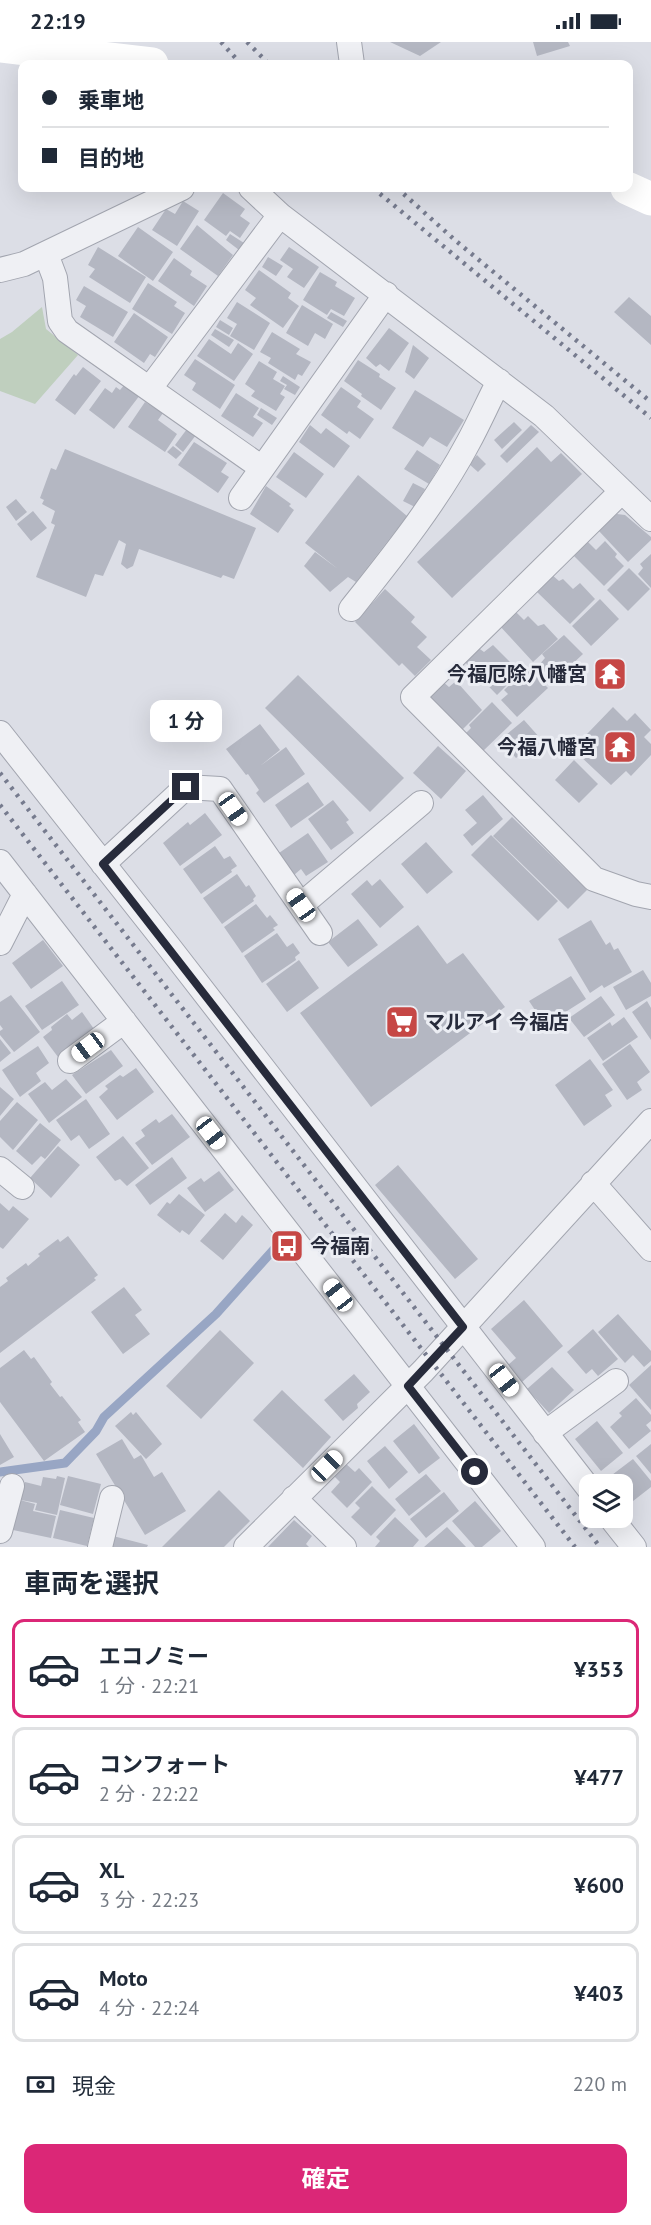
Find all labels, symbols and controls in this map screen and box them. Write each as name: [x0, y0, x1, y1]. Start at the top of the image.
text: 22:19: [30, 7, 86, 35]
text: 乗車地: [78, 86, 144, 114]
text: 目的地: [78, 144, 144, 172]
temple icon: 今福厄除八幡宮: [592, 656, 628, 692]
place label: 今福厄除八幡宮: [447, 661, 587, 687]
callout: 1 分: [150, 700, 222, 742]
text: 1 分: [168, 708, 204, 734]
temple icon: 今福八幡宮: [602, 729, 638, 765]
place label: 今福八幡宮: [497, 734, 597, 760]
route end: [172, 773, 199, 800]
car: [215, 789, 251, 829]
car: [283, 885, 319, 925]
supermarket icon: マルアイ 今福店: [384, 1004, 420, 1040]
place label: マルアイ 今福店: [425, 1009, 569, 1035]
car: [68, 1029, 108, 1065]
car: [193, 1113, 229, 1153]
bus stop icon: 今福南: [269, 1228, 305, 1264]
place label: 今福南: [310, 1233, 370, 1259]
car: [320, 1275, 356, 1315]
car: [486, 1360, 522, 1400]
car: [308, 1447, 346, 1485]
route start: [461, 1458, 488, 1485]
map controls: [579, 1474, 633, 1528]
button: layers: [579, 1474, 633, 1528]
text: 車両を選択: [24, 1566, 159, 1600]
icon: car: [27, 1642, 81, 1696]
text: エコノミー: [99, 1642, 209, 1670]
text: ¥353: [574, 1655, 624, 1683]
text: 1 分 · 22:21: [99, 1673, 199, 1699]
icon: car: [27, 1750, 81, 1804]
text: コンフォート: [99, 1750, 230, 1778]
text: ¥477: [574, 1763, 624, 1791]
text: 2 分 · 22:22: [99, 1781, 199, 1807]
text: XL: [99, 1856, 124, 1884]
icon: car: [27, 1858, 81, 1912]
text: ¥600: [574, 1871, 624, 1899]
text: 3 分 · 22:23: [99, 1887, 199, 1913]
text: Moto: [99, 1964, 148, 1992]
icon: car: [27, 1966, 81, 2020]
text: ¥403: [574, 1979, 624, 2007]
text: 4 分 · 22:24: [99, 1995, 199, 2021]
icon: cash: [24, 2068, 57, 2101]
text: 220 m: [573, 2071, 627, 2097]
text: 現金: [72, 2072, 116, 2100]
button: 確定: [24, 2144, 627, 2213]

